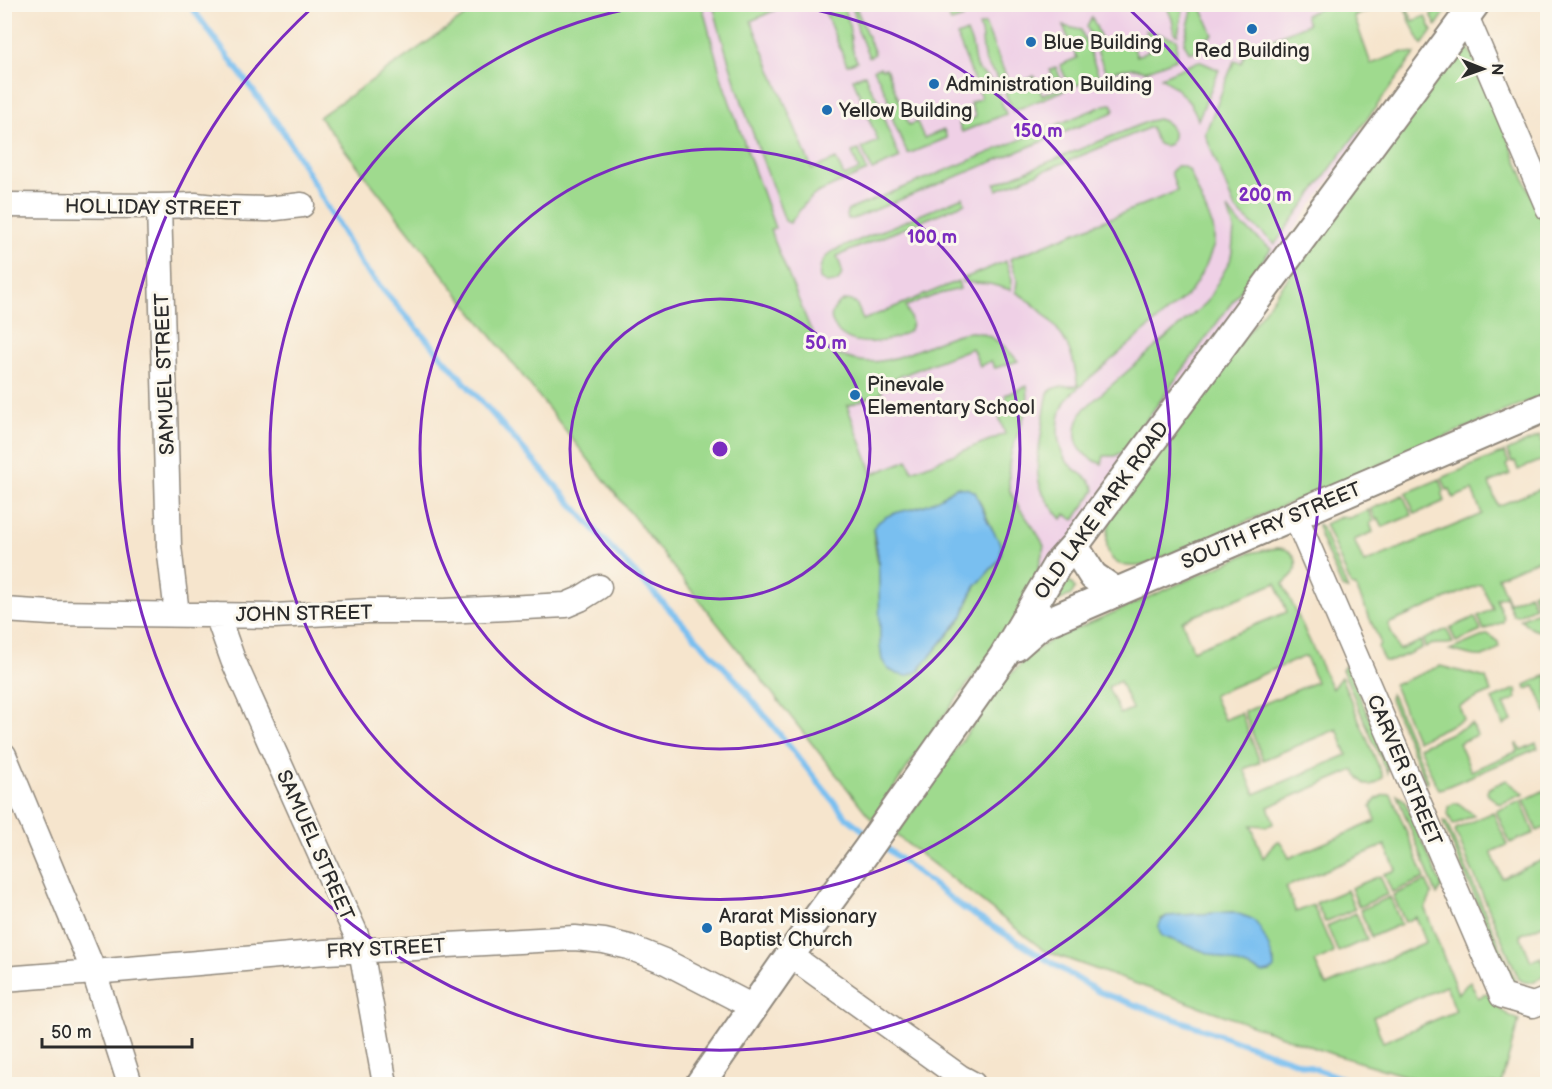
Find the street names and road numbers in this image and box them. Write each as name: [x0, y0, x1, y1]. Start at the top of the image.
street label: HOLLIDAY STREET: [65, 194, 241, 222]
street label: SAMUEL STREET: [150, 292, 180, 455]
street label: OLD LAKE PARK ROAD: [1029, 417, 1174, 604]
street label: SOUTH FRY STREET: [1178, 477, 1365, 575]
street label: JOHN STREET: [235, 601, 373, 627]
street label: CARVER STREET: [1361, 691, 1447, 849]
street label: SAMUEL STREET: [271, 766, 359, 924]
street label: FRY STREET: [326, 934, 446, 964]

